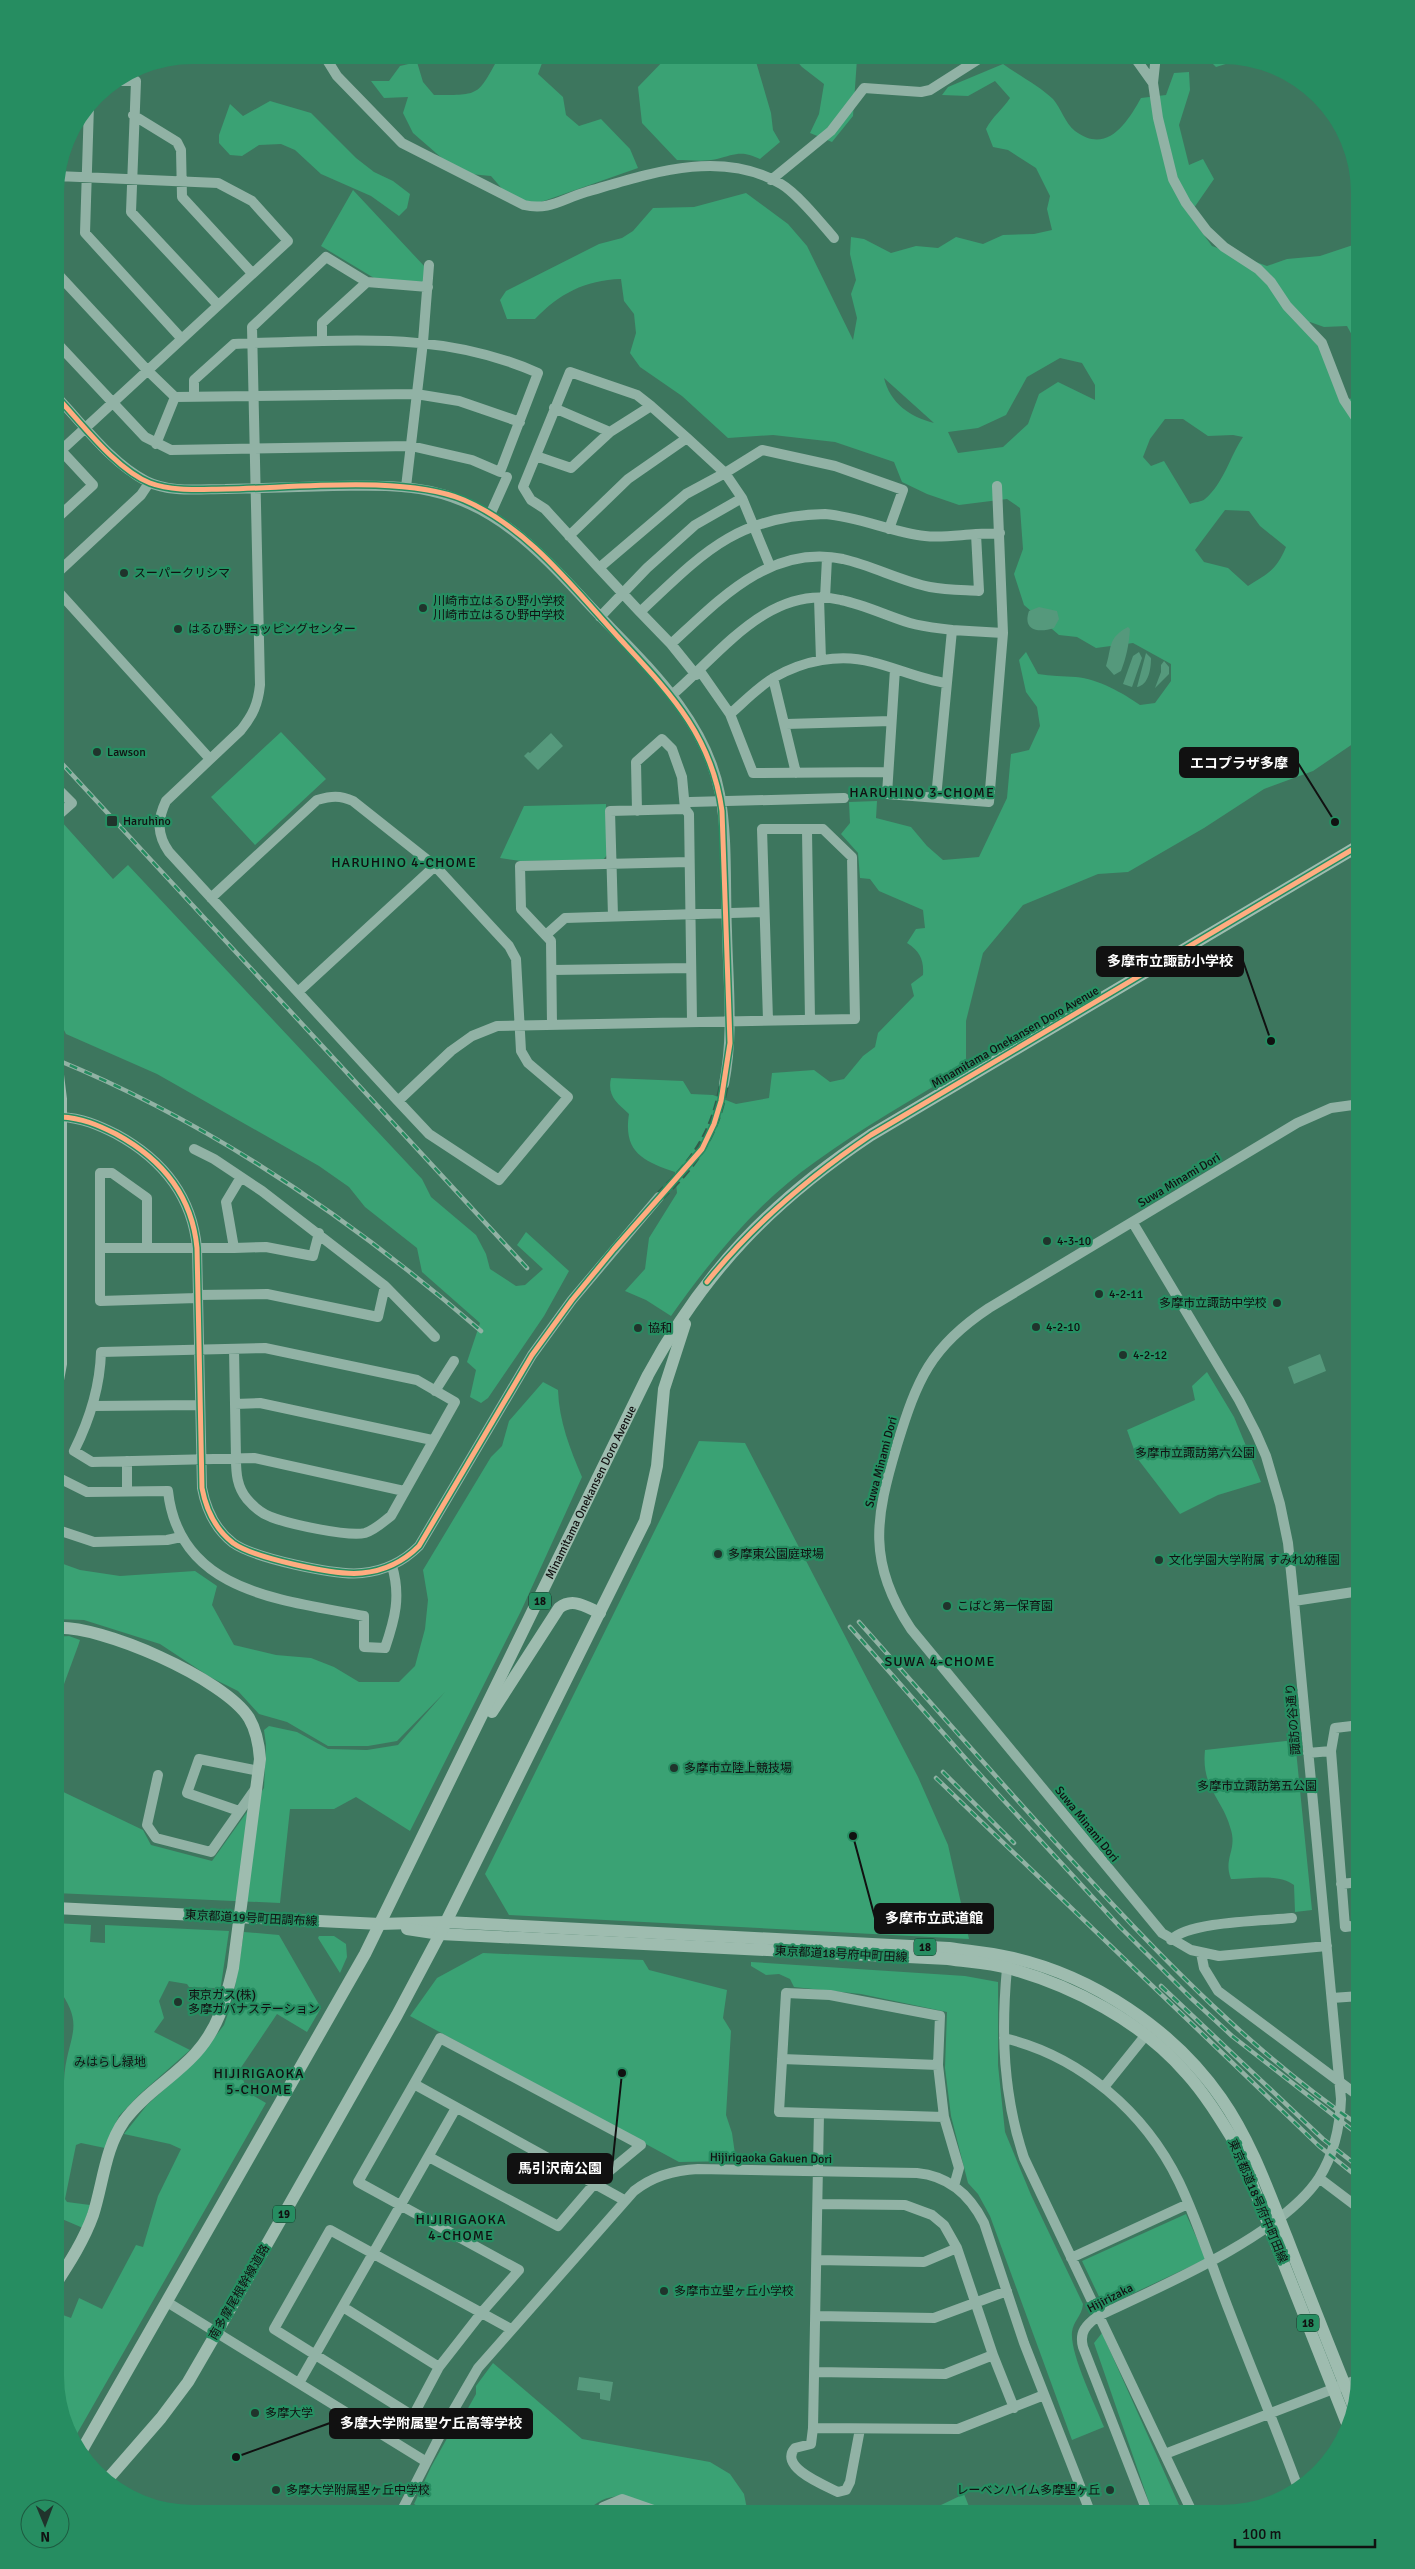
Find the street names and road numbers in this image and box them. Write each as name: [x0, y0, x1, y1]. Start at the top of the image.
street label: Minamitama Onekansen Doro Avenue: [929, 983, 1102, 1092]
street label: Suwa Minami Dori: [1135, 1150, 1223, 1211]
street label: Minamitama Onekansen Doro Avenue: [542, 1403, 640, 1582]
street label: Suwa Minami Dori: [862, 1415, 901, 1509]
road number: 18: [529, 1592, 551, 1610]
street label: 諏訪の谷通り: [1283, 1682, 1304, 1755]
street label: Suwa Minami Dori: [1051, 1783, 1122, 1865]
street label: 東京都道19号町田調布線: [184, 1908, 318, 1929]
road number: 18: [914, 1938, 936, 1955]
street label: 東京都道18号府中町田線: [774, 1944, 908, 1965]
street label: 東京都道18号府中町田線: [1225, 2137, 1290, 2265]
street label: Hijirigaoka Gakuen Dori: [710, 2150, 832, 2167]
road number: 19: [273, 2206, 295, 2222]
street label: 南多摩尾根幹線道路: [206, 2242, 273, 2343]
street label: Hijirizaka: [1085, 2281, 1136, 2316]
road number: 18: [1297, 2314, 1319, 2332]

